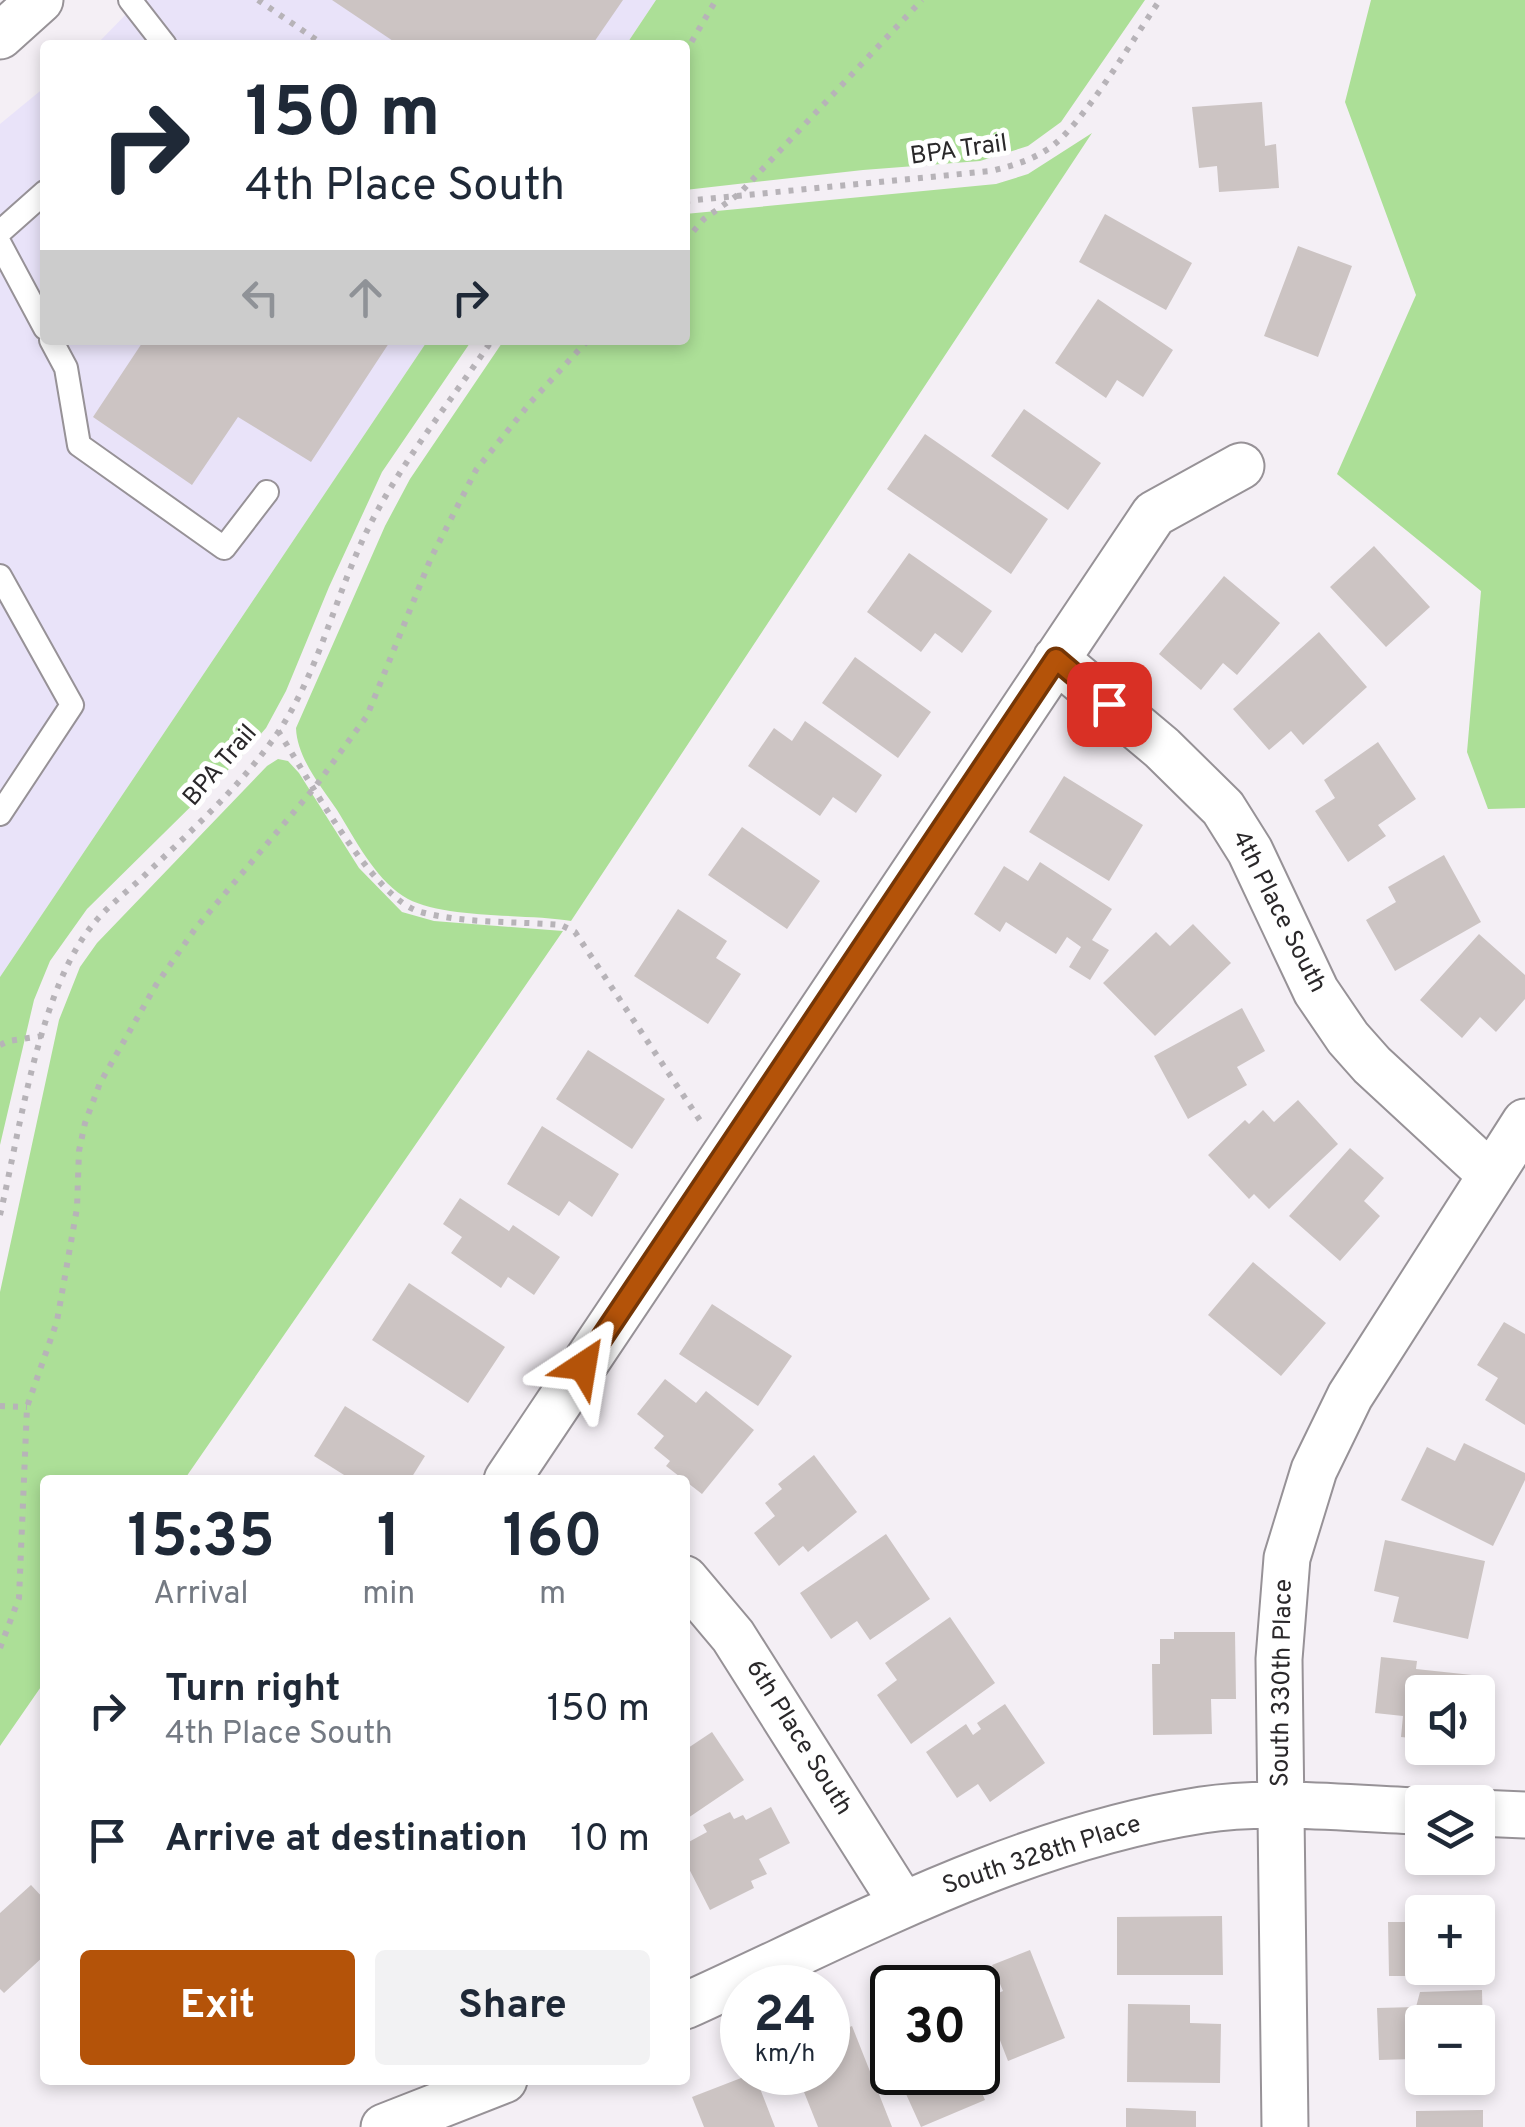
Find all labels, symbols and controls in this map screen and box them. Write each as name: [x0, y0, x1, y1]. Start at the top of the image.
text: 150 m: [245, 72, 440, 161]
icon: right: [80, 80, 210, 210]
street label: BPA Trail: [908, 128, 1010, 174]
text: 4th Place South: [245, 159, 565, 216]
icon: left: [233, 270, 288, 325]
icon: ahead: [338, 270, 393, 325]
icon: right: [443, 270, 498, 325]
pin: [1067, 662, 1152, 747]
icon: arrive: [1082, 677, 1137, 732]
street label: BPA Trail: [177, 719, 265, 813]
street label: 4th Place South: [1223, 825, 1333, 999]
position arrow: [531, 1314, 635, 1418]
text: 15:35: [127, 1502, 275, 1578]
text: 1: [377, 1502, 401, 1578]
text: 160: [503, 1502, 603, 1578]
text: Arrival: [153, 1575, 249, 1615]
text: min: [362, 1575, 415, 1615]
text: m: [539, 1575, 566, 1615]
street label: South 330th Place: [1265, 1579, 1301, 1787]
street label: 6th Place South: [737, 1654, 859, 1822]
text: Turn right: [165, 1666, 340, 1715]
map controls: [1405, 1675, 1495, 2095]
button: sound: [1405, 1675, 1495, 1765]
icon: right: [80, 1683, 135, 1738]
text: 150 m: [547, 1686, 650, 1735]
text: 4th Place South: [165, 1715, 393, 1755]
button: layers: [1405, 1785, 1495, 1875]
street label: South 328th Place: [939, 1809, 1145, 1903]
icon: arrive: [80, 1813, 135, 1868]
text: Arrive at destination: [165, 1816, 528, 1865]
text: 10 m: [570, 1816, 650, 1865]
button: +: [1405, 1895, 1495, 1985]
button: Exit: [80, 1950, 355, 2065]
button: Share: [375, 1950, 650, 2065]
speed limit sign: 30: [870, 1965, 1000, 2095]
text: 24: [754, 1986, 816, 2049]
button: −: [1405, 2005, 1495, 2095]
text: km/h: [755, 2039, 815, 2071]

